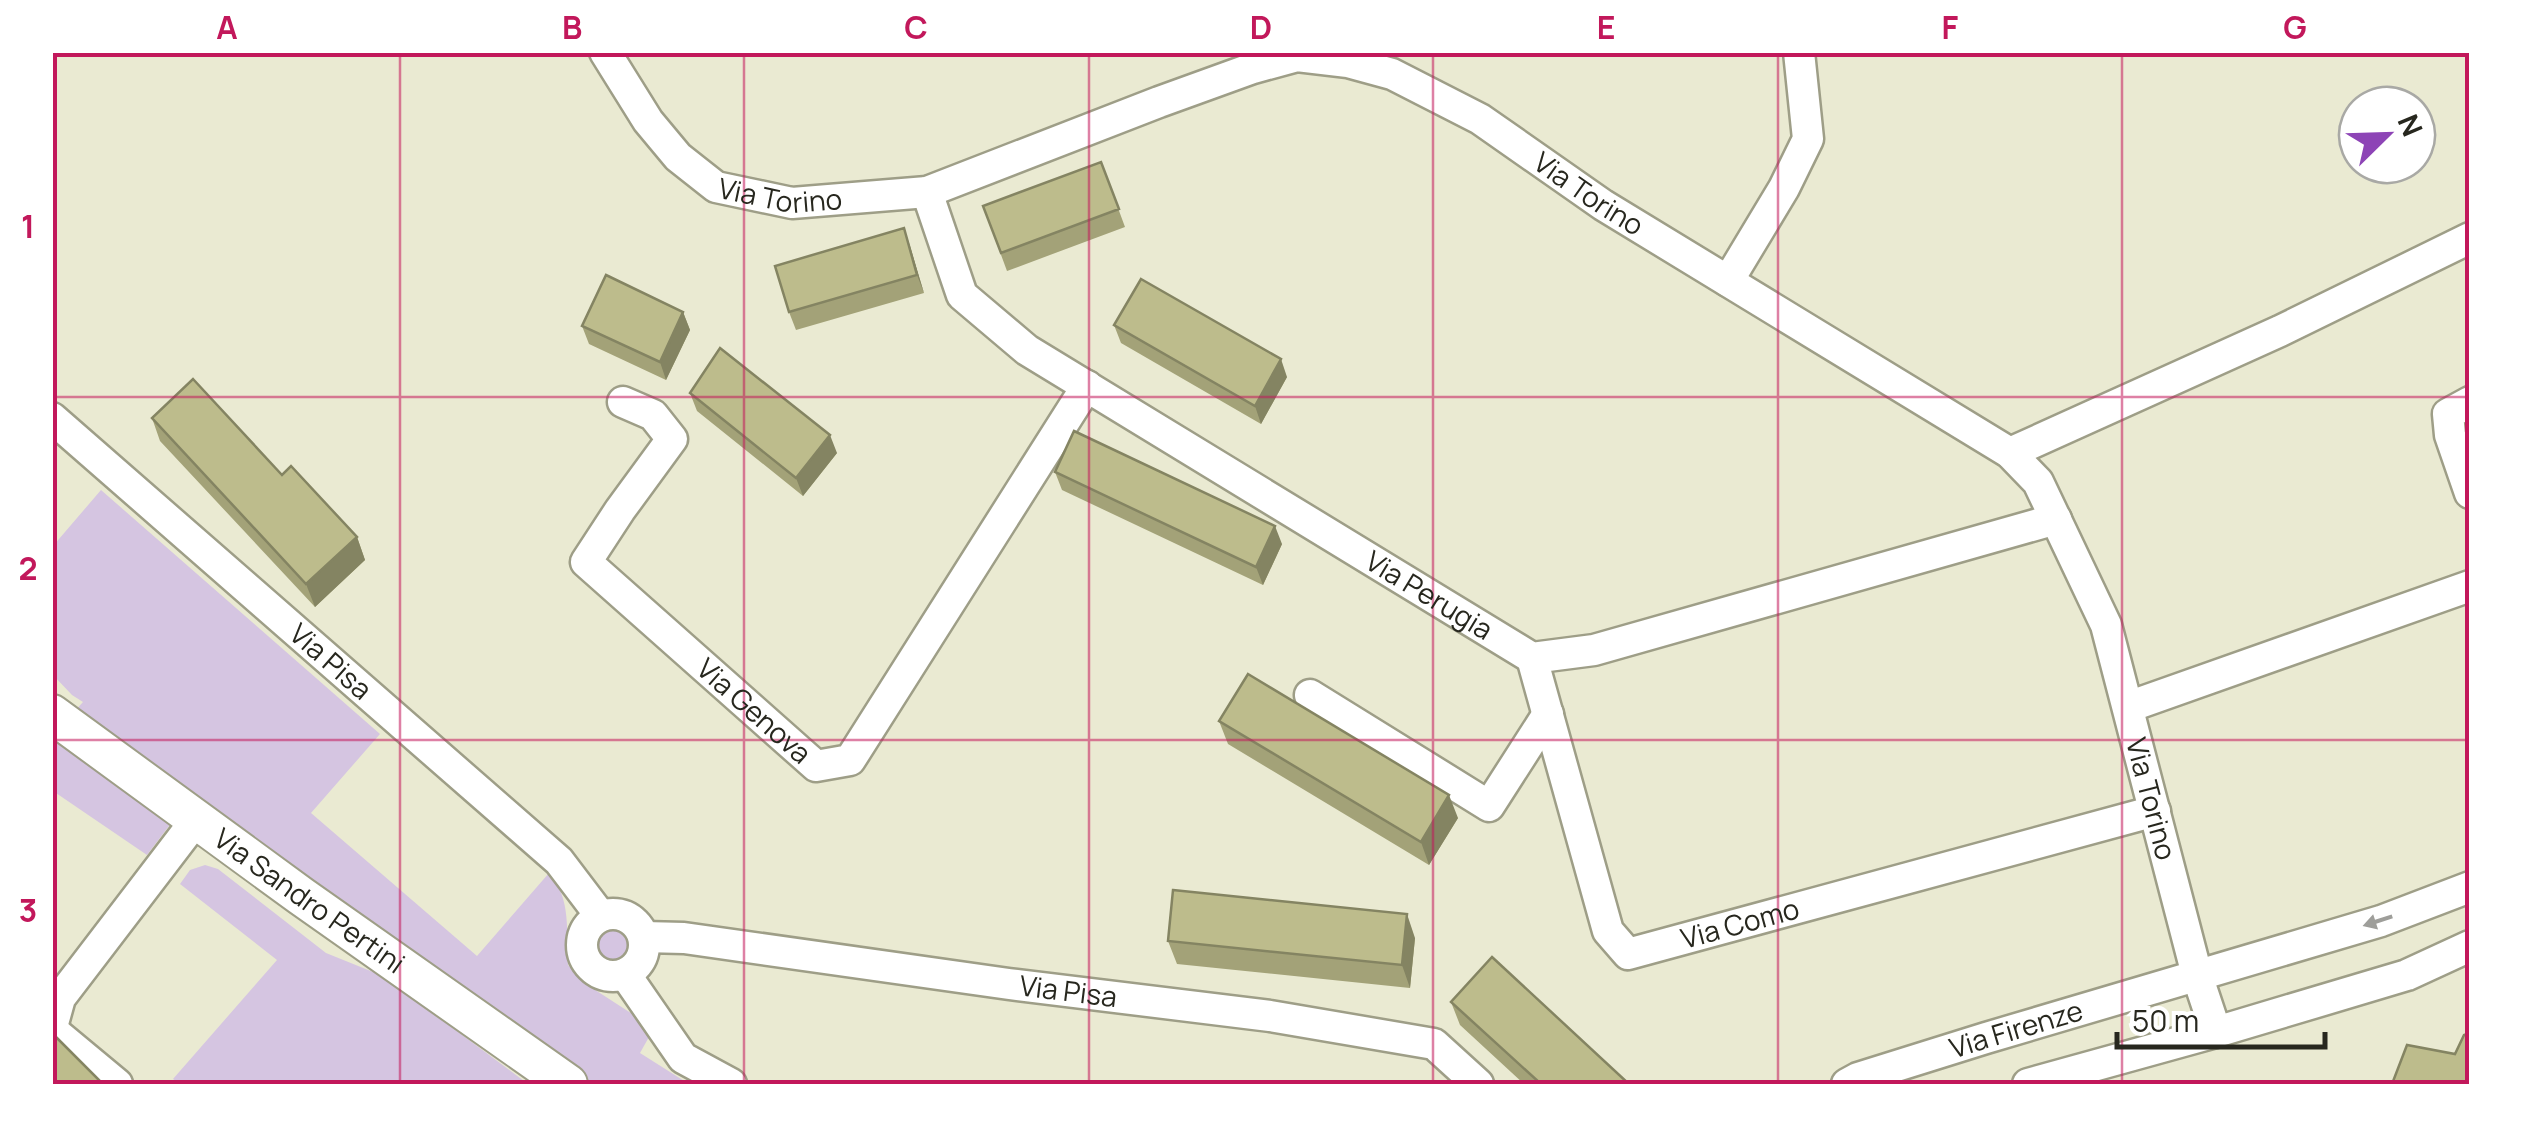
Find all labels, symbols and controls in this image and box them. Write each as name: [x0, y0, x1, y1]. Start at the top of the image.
text: A: [216, 5, 238, 49]
text: B: [562, 5, 582, 49]
text: C: [904, 5, 928, 49]
text: D: [1250, 5, 1272, 49]
text: E: [1597, 5, 1615, 49]
text: F: [1942, 5, 1959, 49]
text: G: [2283, 5, 2307, 49]
north arrow: [2337, 85, 2437, 185]
text: N: [2390, 108, 2432, 142]
street label: Via Torino: [1527, 143, 1651, 243]
street label: Via Torino: [715, 168, 843, 221]
text: 1: [21, 204, 35, 248]
street label: Via Perugia: [1359, 541, 1501, 648]
text: 2: [18, 546, 38, 590]
street label: Via Pisa: [282, 614, 381, 707]
street label: Via Genova: [689, 649, 820, 771]
street label: Via Torino: [2118, 734, 2186, 864]
street label: Via Sandro Pertini: [207, 819, 413, 981]
text: 3: [19, 888, 37, 932]
street label: Via Como: [1677, 888, 1803, 957]
one-way arrow: [2363, 915, 2393, 930]
street label: Via Pisa: [1018, 965, 1119, 1015]
scale bar: [2117, 987, 2324, 1049]
street label: Via Firenze: [1944, 990, 2087, 1066]
text: 50 m: [2132, 1000, 2199, 1041]

